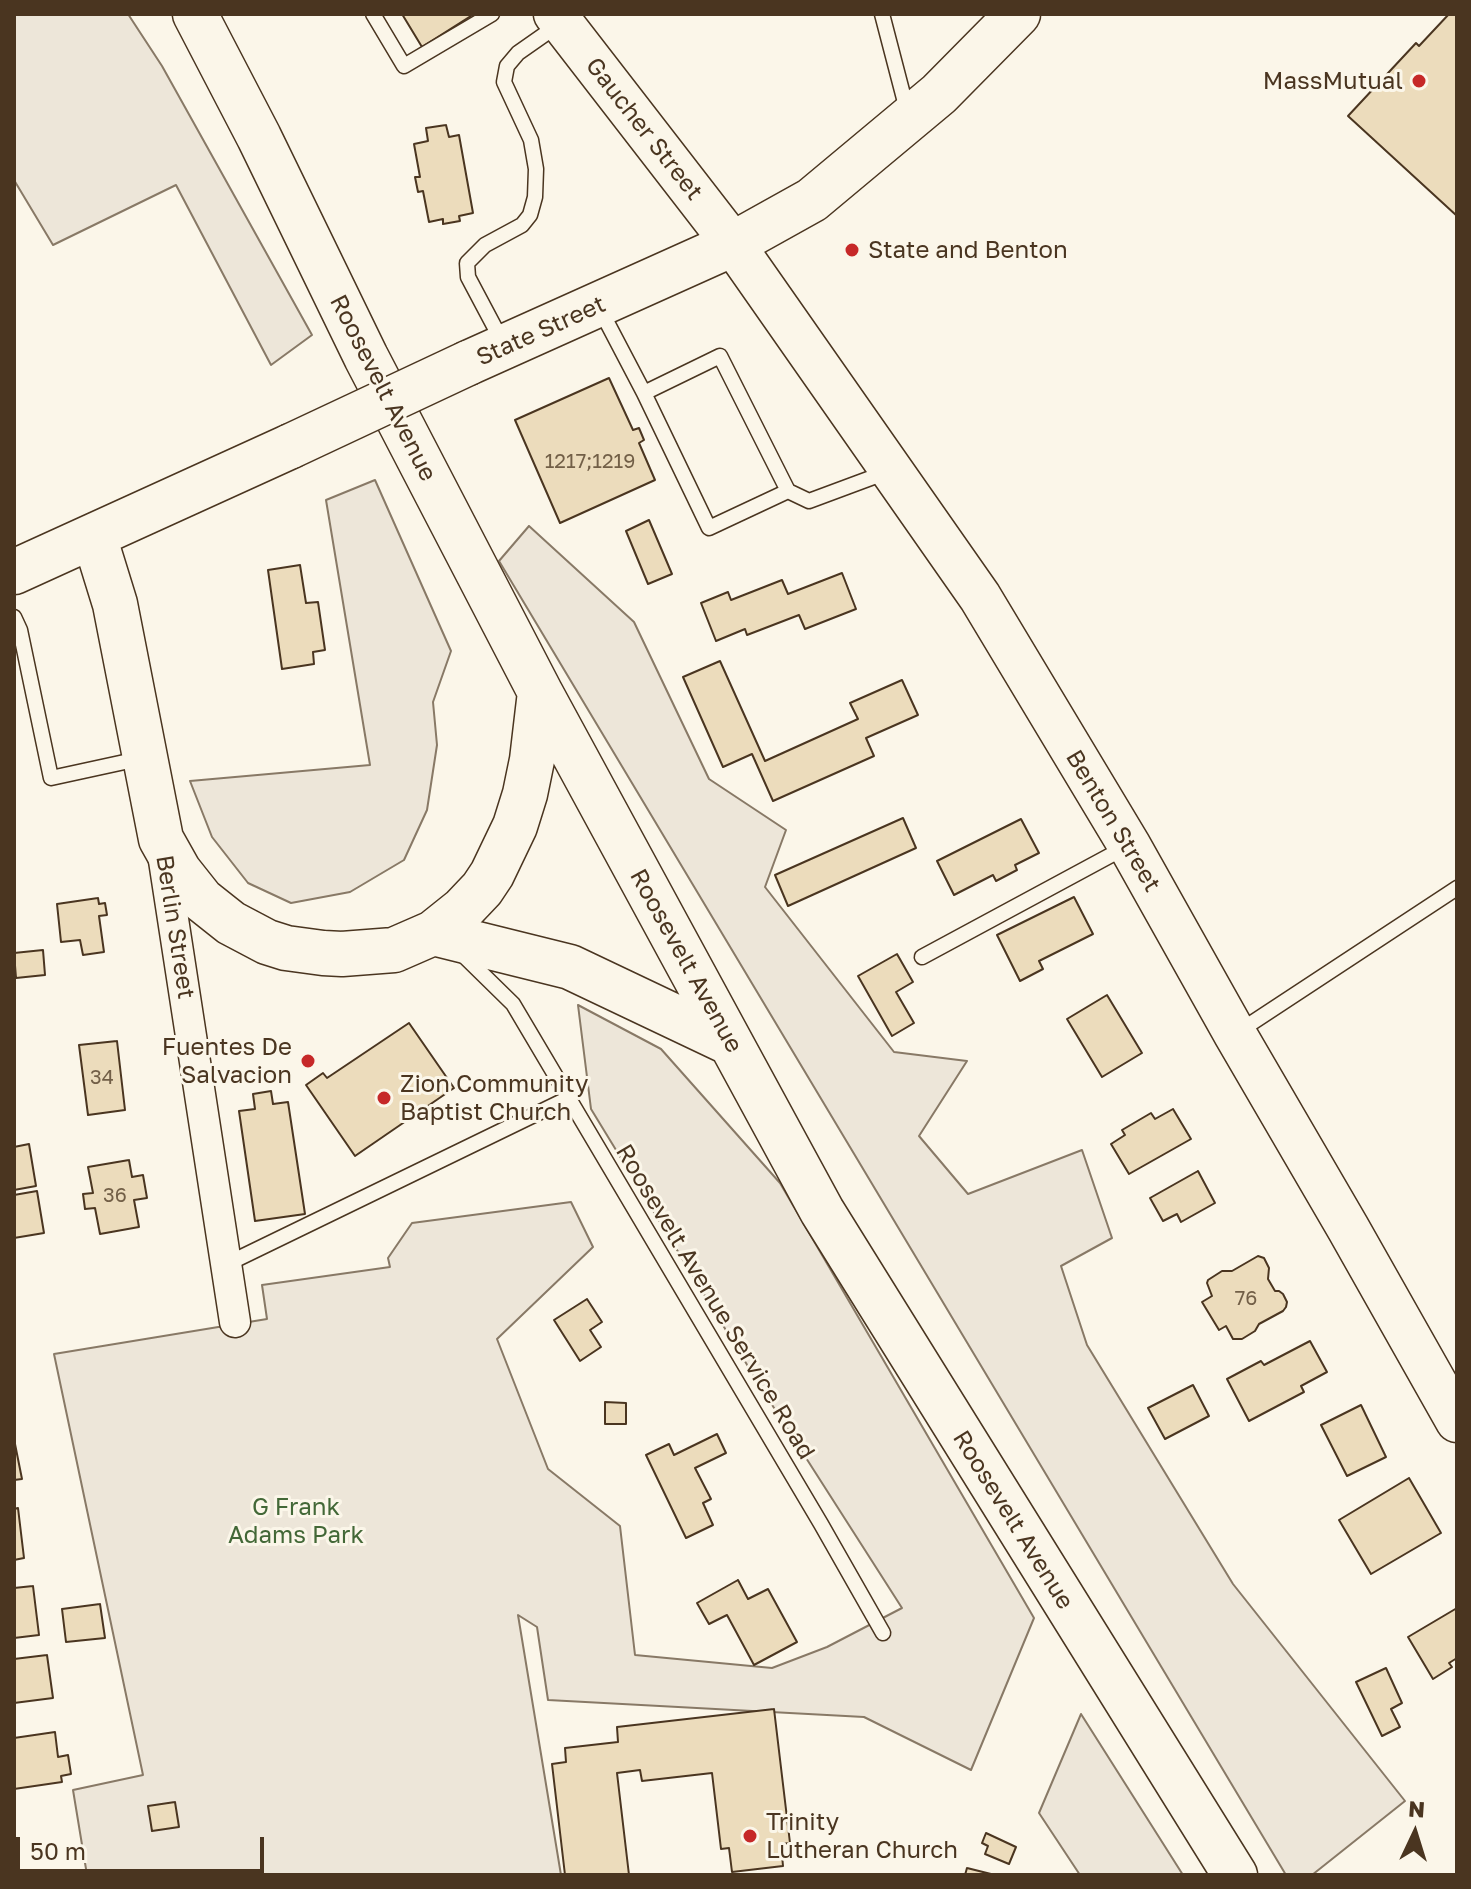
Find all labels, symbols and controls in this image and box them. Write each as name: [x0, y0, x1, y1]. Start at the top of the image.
street label: Gaucher Street: [579, 52, 709, 206]
place label: MassMutual: [1263, 67, 1403, 95]
marker: MassMutual: [1410, 72, 1428, 90]
place label: State and Benton: [868, 236, 1068, 264]
marker: State and Benton: [843, 241, 861, 259]
street label: Roosevelt Avenue: [324, 290, 442, 486]
street label: State Street: [472, 290, 610, 372]
house number: 1217;1219: [545, 450, 635, 474]
street label: Benton Street: [1059, 745, 1167, 897]
street label: Berlin Street: [149, 853, 201, 1001]
street label: Roosevelt Avenue: [624, 864, 748, 1058]
place label: Fuentes De Salvacion: [162, 1033, 292, 1089]
marker: Fuentes De Salvacion: [299, 1052, 317, 1070]
house number: 34: [90, 1066, 114, 1090]
place label: Zion Community Baptist Church: [400, 1070, 588, 1126]
marker: Zion Community Baptist Church: [375, 1089, 393, 1107]
street label: Roosevelt Avenue Service Road: [609, 1139, 821, 1465]
house number: 36: [103, 1184, 127, 1208]
house number: 76: [1235, 1287, 1257, 1311]
street label: Roosevelt Avenue: [946, 1425, 1080, 1615]
park label: G Frank Adams Park: [228, 1493, 364, 1549]
north arrow: [1375, 1793, 1455, 1873]
text: N: [1407, 1795, 1426, 1823]
place label: Trinity Lutheran Church: [766, 1808, 958, 1864]
scale bar: [20, 1821, 268, 1871]
marker: Trinity Lutheran Church: [741, 1827, 759, 1845]
text: 50 m: [30, 1836, 86, 1865]

